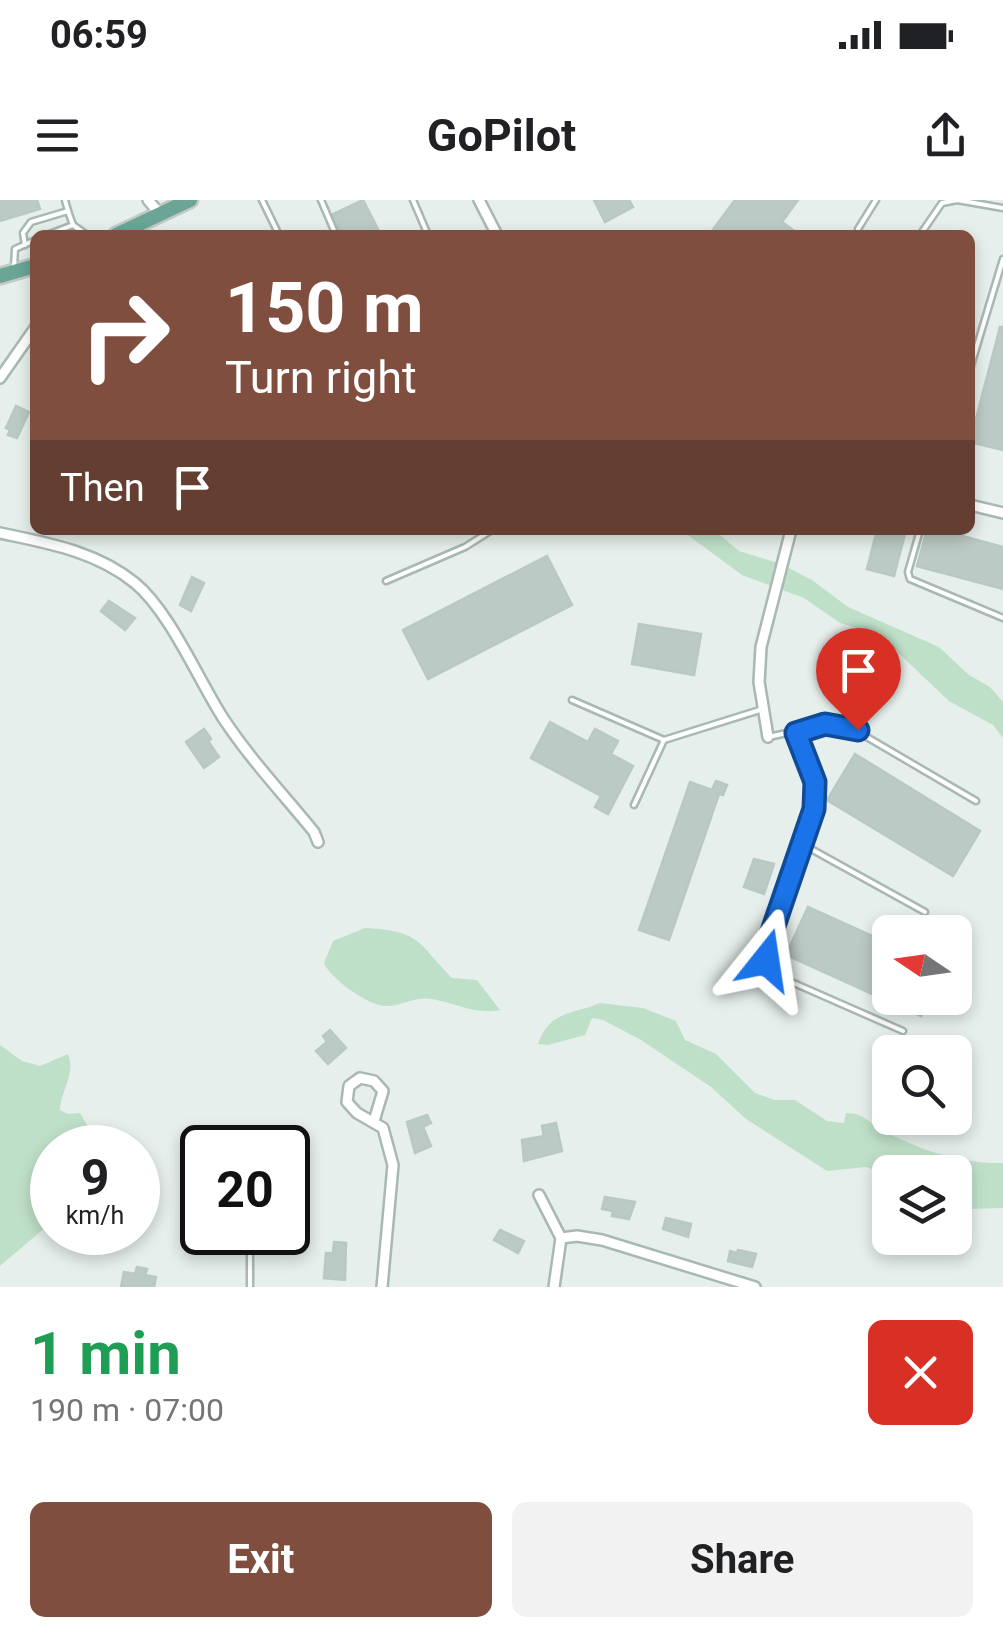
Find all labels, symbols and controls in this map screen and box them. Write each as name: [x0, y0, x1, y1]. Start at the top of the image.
text: 06:59: [50, 13, 148, 57]
icon: menu: [30, 108, 85, 163]
icon: share: [918, 108, 973, 163]
text: GoPilot: [427, 109, 576, 162]
text: 150 m: [225, 267, 424, 349]
icon: right: [60, 270, 190, 400]
text: Turn right: [225, 351, 417, 404]
icon: arrive: [165, 460, 220, 515]
text: Then: [60, 466, 145, 510]
pin: [816, 628, 901, 731]
icon: arrive: [831, 643, 886, 698]
position arrow: [714, 908, 818, 1012]
north arrow: [872, 915, 972, 1015]
map controls: [872, 915, 972, 1255]
button: search: [872, 1035, 972, 1135]
speed limit sign: 20: [180, 1125, 310, 1255]
text: 9: [81, 1149, 109, 1207]
button: layers: [872, 1155, 972, 1255]
text: km/h: [66, 1201, 124, 1230]
text: 1 min: [30, 1318, 181, 1389]
button: close: [868, 1320, 973, 1425]
text: 190 m · 07:00: [30, 1391, 224, 1429]
button: Exit: [30, 1502, 492, 1617]
button: Share: [512, 1502, 973, 1617]

